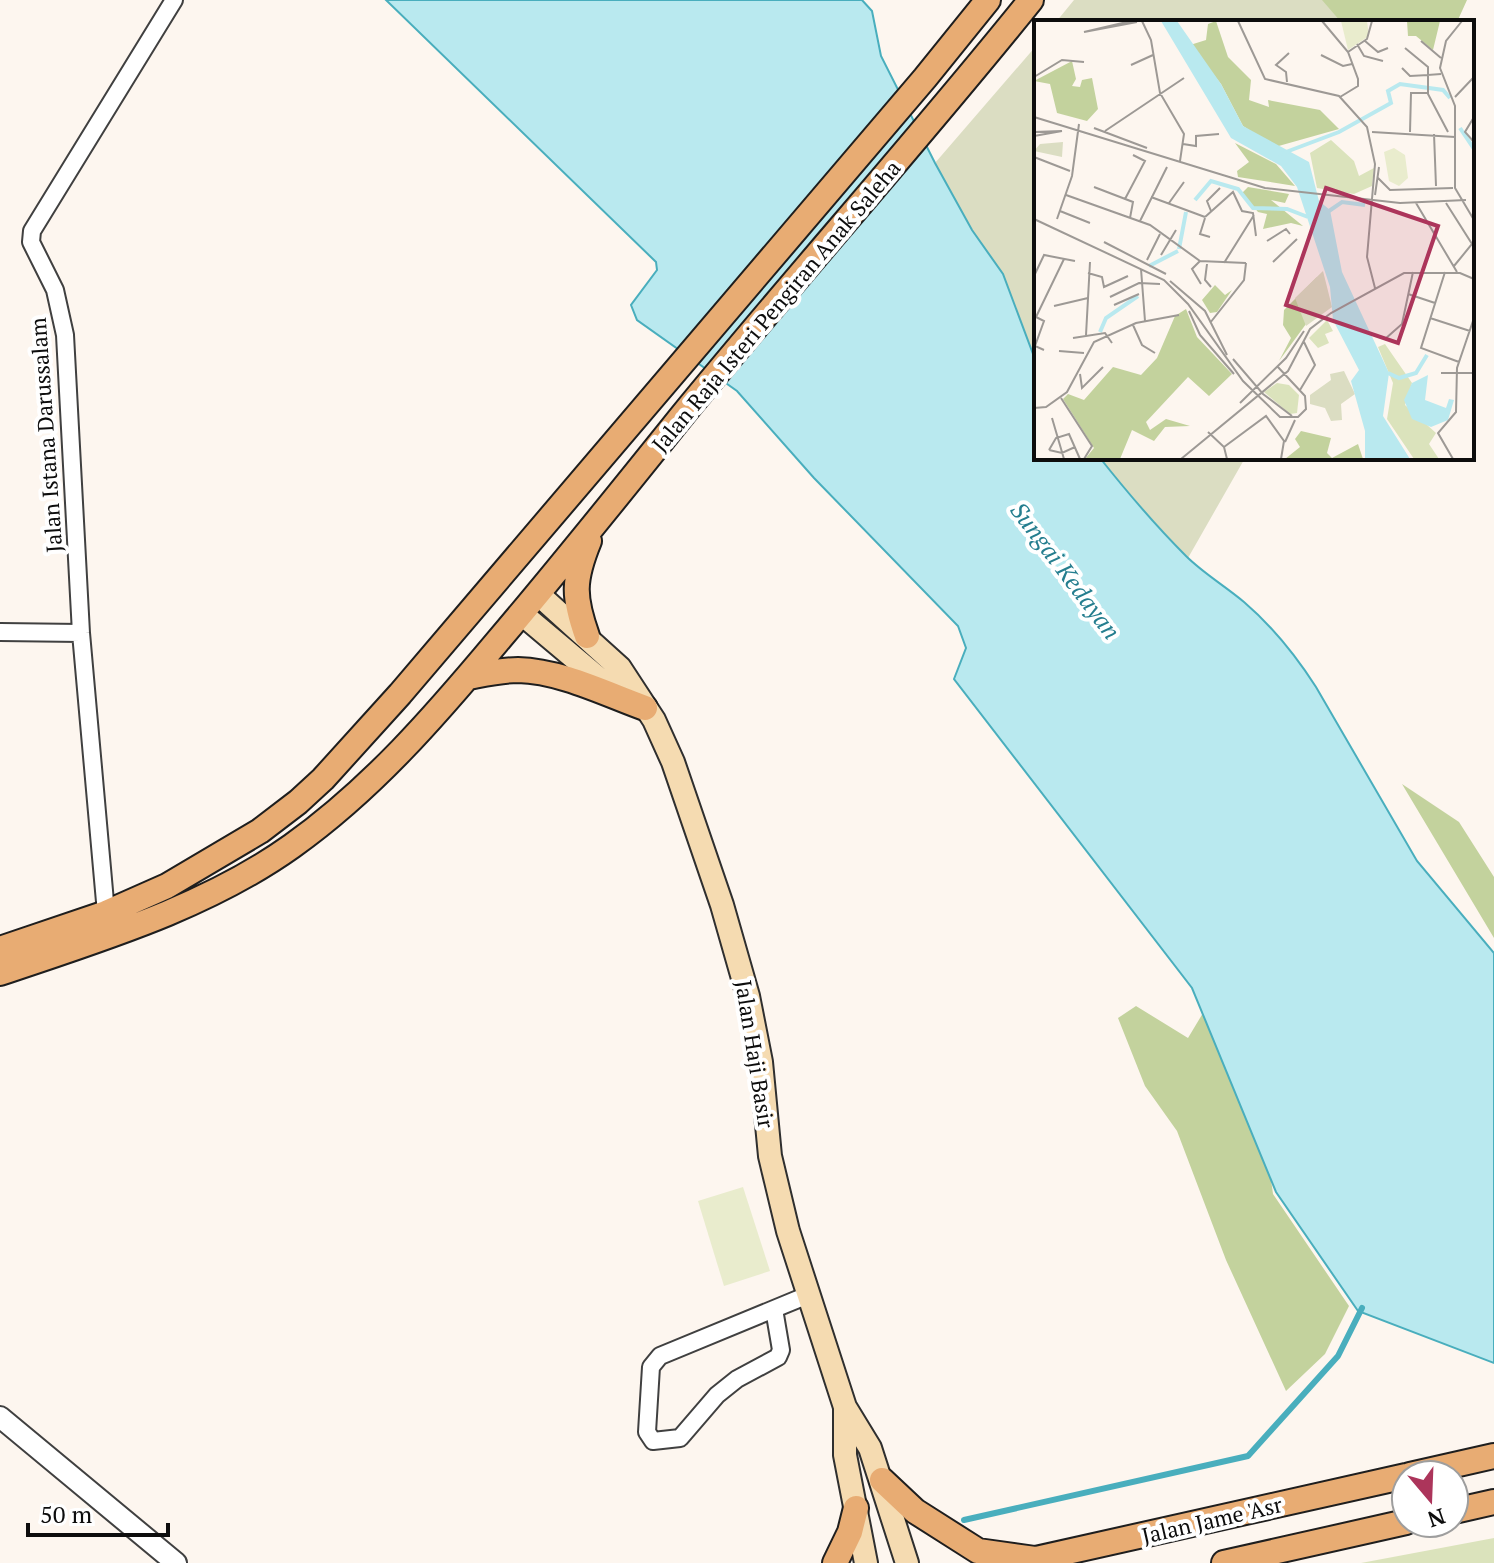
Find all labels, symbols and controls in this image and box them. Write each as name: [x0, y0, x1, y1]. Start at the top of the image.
inset map: [1034, 20, 1474, 460]
street label: Jalan Raja Isteri Pengiran Anak Saleha: [645, 154, 906, 458]
street label: Jalan Istana Darussalam: [23, 317, 68, 553]
water label: Sungai Kedayan: [1004, 495, 1128, 646]
street label: Jalan Haji Basir: [729, 978, 782, 1131]
north arrow: [1390, 1459, 1470, 1539]
scale bar: [28, 1487, 168, 1537]
street label: Jalan Jame 'Asr: [1139, 1489, 1285, 1550]
text: 50 m: [40, 1498, 92, 1530]
text: N: [1424, 1502, 1449, 1535]

